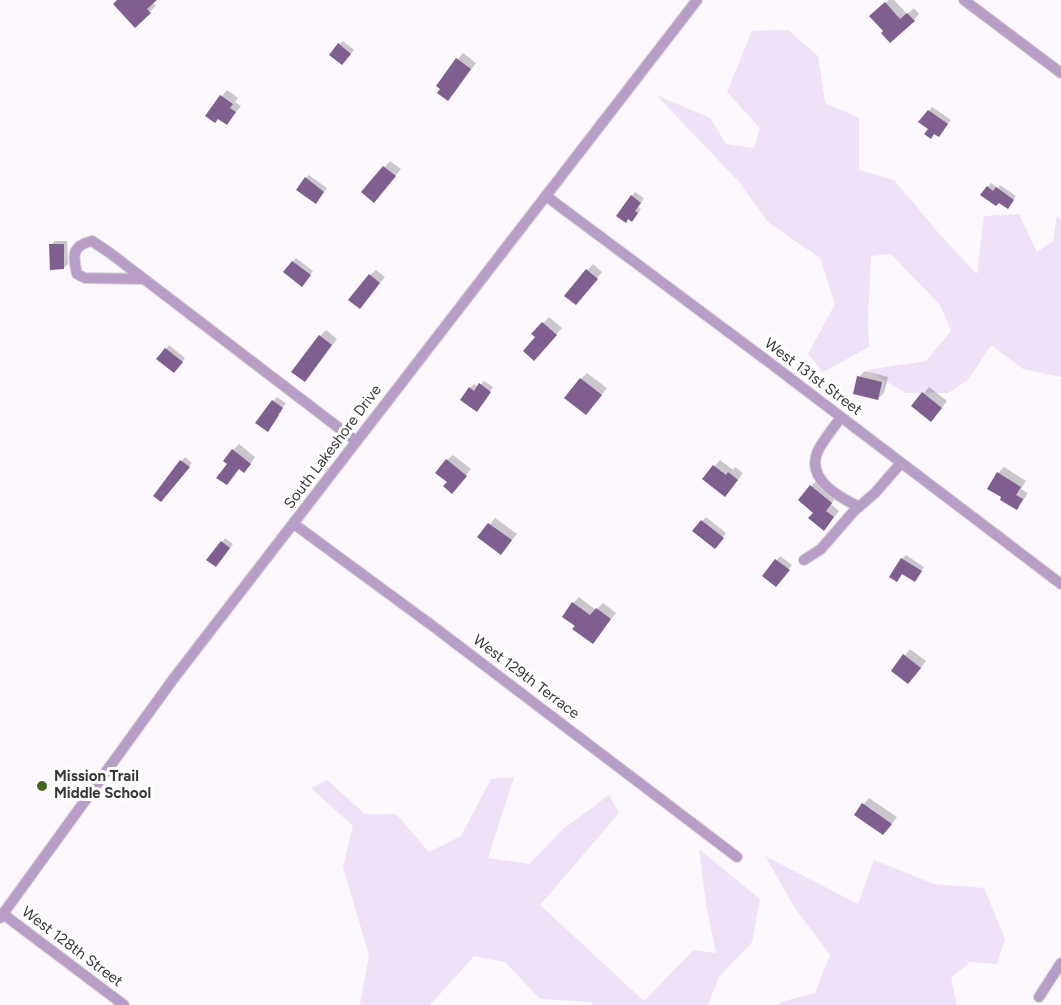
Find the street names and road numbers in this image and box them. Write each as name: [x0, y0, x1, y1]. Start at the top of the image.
street label: West 131st Street: [761, 335, 865, 419]
street label: South Lakeshore Drive: [281, 381, 385, 513]
street label: West 129th Terrace: [469, 631, 583, 723]
street label: West 128th Street: [18, 903, 126, 991]

